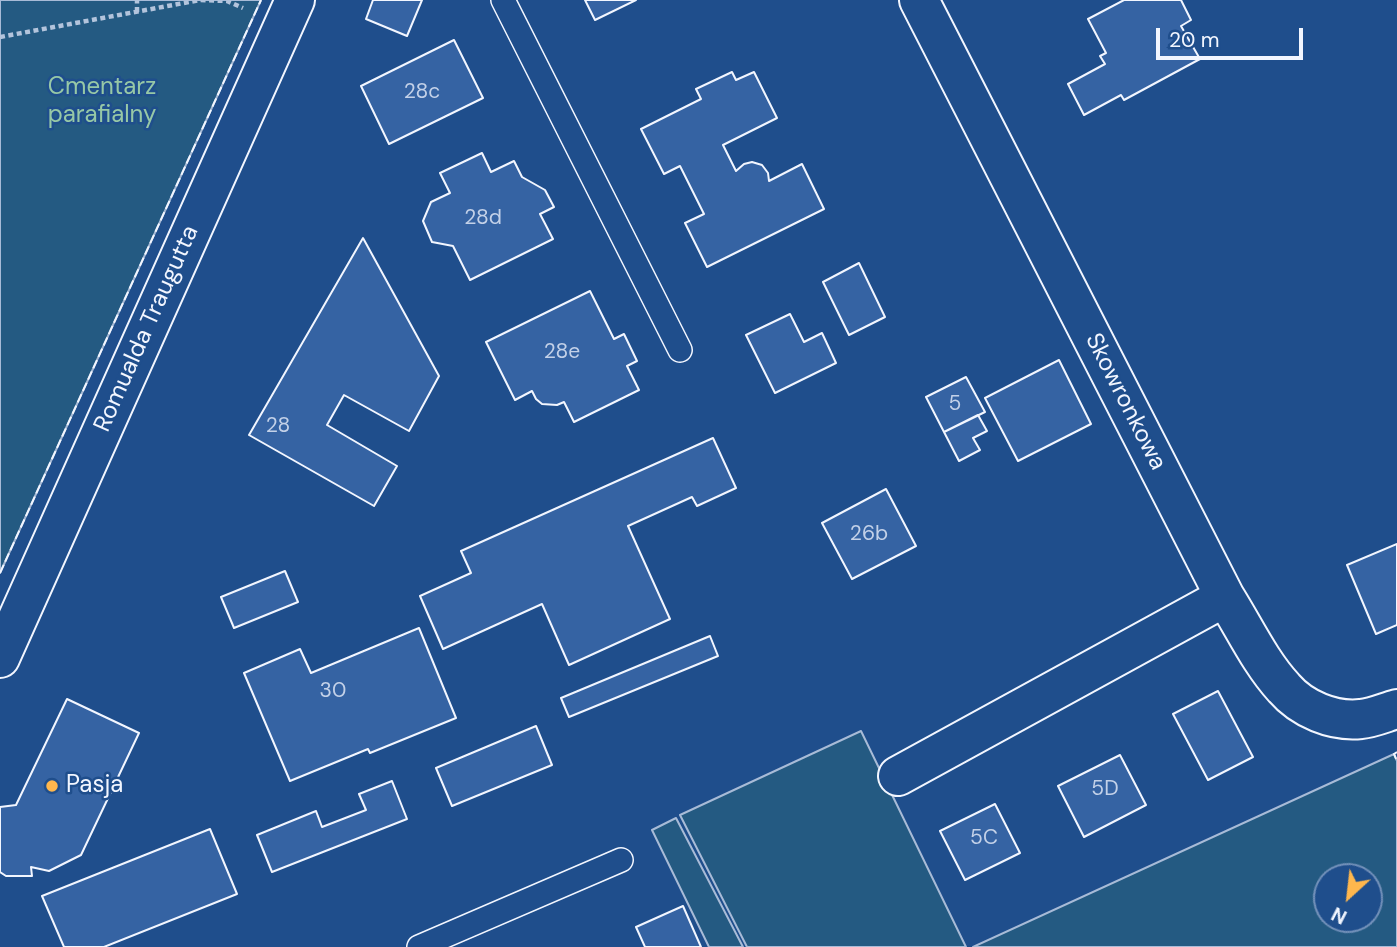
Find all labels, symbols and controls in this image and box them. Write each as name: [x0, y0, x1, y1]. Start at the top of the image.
scale bar: [1159, 14, 1306, 58]
text: 20 m: [1169, 26, 1220, 54]
park label: Cmentarz parafialny: [48, 74, 156, 130]
house number: 28c: [404, 79, 440, 105]
house number: 28d: [464, 205, 502, 231]
street label: Romualda Traugutta: [89, 221, 205, 437]
street label: Skowronkowa: [1078, 329, 1172, 475]
house number: 28e: [544, 339, 580, 365]
house number: 5: [949, 391, 961, 417]
house number: 28: [266, 413, 290, 439]
house number: 26b: [850, 521, 888, 547]
house number: 30: [320, 678, 346, 704]
place label: Pasja: [66, 772, 123, 800]
house number: 5D: [1091, 776, 1119, 802]
marker: Pasja: [44, 778, 60, 794]
house number: 5C: [970, 825, 998, 851]
north arrow: [1313, 863, 1383, 933]
text: N: [1327, 901, 1351, 930]

